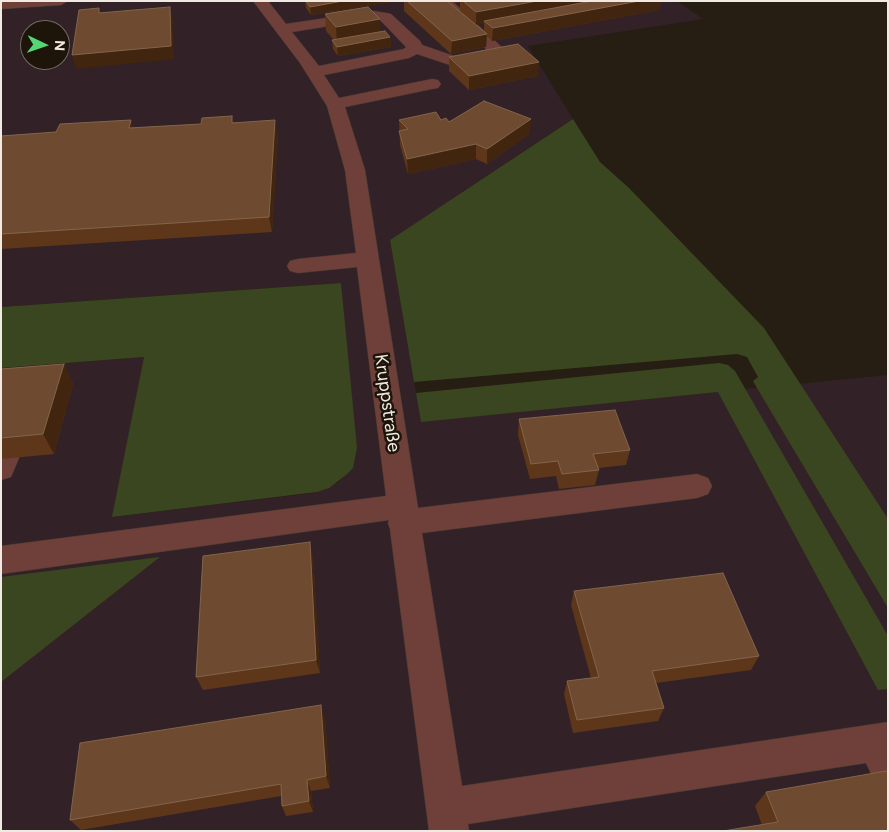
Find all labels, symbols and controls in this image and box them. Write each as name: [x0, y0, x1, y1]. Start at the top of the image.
north arrow: [20, 20, 70, 70]
text: N: [51, 40, 68, 52]
street label: Kruppstraße: [369, 353, 405, 453]

